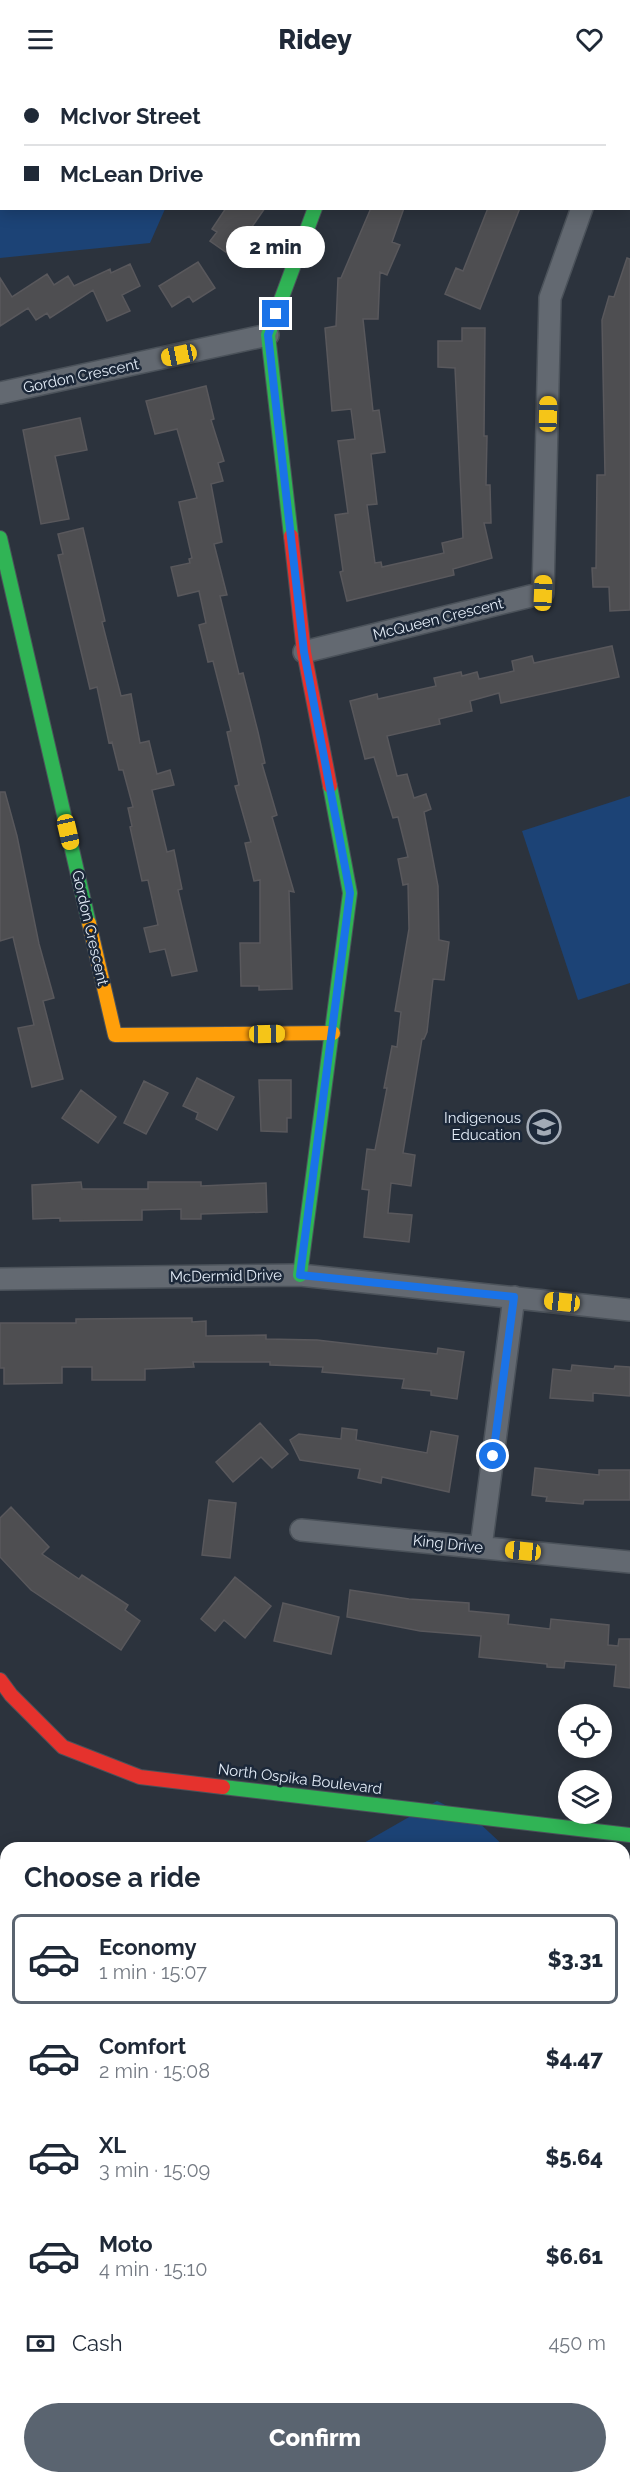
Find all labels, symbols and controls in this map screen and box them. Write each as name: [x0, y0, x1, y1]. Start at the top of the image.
icon: menu: [24, 23, 57, 56]
icon: heart: [573, 23, 606, 56]
text: Ridey: [278, 24, 352, 55]
text: McIvor Street: [60, 103, 201, 129]
text: McLean Drive: [60, 161, 203, 187]
callout: 2 min: [226, 227, 326, 269]
text: 2 min: [249, 235, 302, 259]
route end: [262, 300, 289, 327]
car: [160, 342, 198, 368]
street label: Gordon Crescent: [22, 355, 140, 397]
car: [539, 396, 557, 432]
car: [533, 575, 553, 611]
street label: McQueen Crescent: [371, 594, 505, 644]
car: [55, 812, 81, 852]
street label: Gordon Crescent: [68, 869, 112, 987]
car: [249, 1025, 285, 1043]
place label: Indigenous Education: [444, 1109, 521, 1144]
school or university icon: Indigenous Education: [526, 1109, 562, 1145]
street label: McDermid Drive: [170, 1266, 282, 1286]
car: [543, 1291, 581, 1313]
route start: [479, 1442, 506, 1469]
street label: King Drive: [412, 1531, 484, 1557]
car: [504, 1540, 542, 1562]
map controls: [558, 1704, 612, 1824]
button: locate: [558, 1704, 612, 1758]
street label: North Ospika Boulevard: [217, 1760, 383, 1798]
button: layers: [558, 1770, 612, 1824]
text: Choose a ride: [24, 1862, 200, 1893]
icon: car: [27, 1932, 81, 1986]
text: Economy: [99, 1934, 197, 1960]
text: $3.31: [547, 1946, 603, 1972]
text: 1 min · 15:07: [99, 1960, 207, 1984]
icon: car: [27, 2031, 81, 2085]
text: Comfort: [99, 2033, 186, 2059]
text: $4.47: [546, 2045, 603, 2071]
text: 2 min · 15:08: [99, 2059, 210, 2083]
icon: car: [27, 2130, 81, 2184]
text: XL: [99, 2132, 126, 2158]
text: $5.64: [545, 2144, 603, 2170]
text: 3 min · 15:09: [99, 2158, 210, 2182]
icon: car: [27, 2229, 81, 2283]
text: Moto: [99, 2231, 153, 2257]
text: $6.61: [545, 2243, 603, 2269]
text: 4 min · 15:10: [99, 2257, 207, 2281]
icon: cash: [24, 2327, 57, 2360]
text: Cash: [72, 2330, 123, 2356]
text: 450 m: [548, 2331, 606, 2355]
button: Confirm: [24, 2403, 606, 2472]

